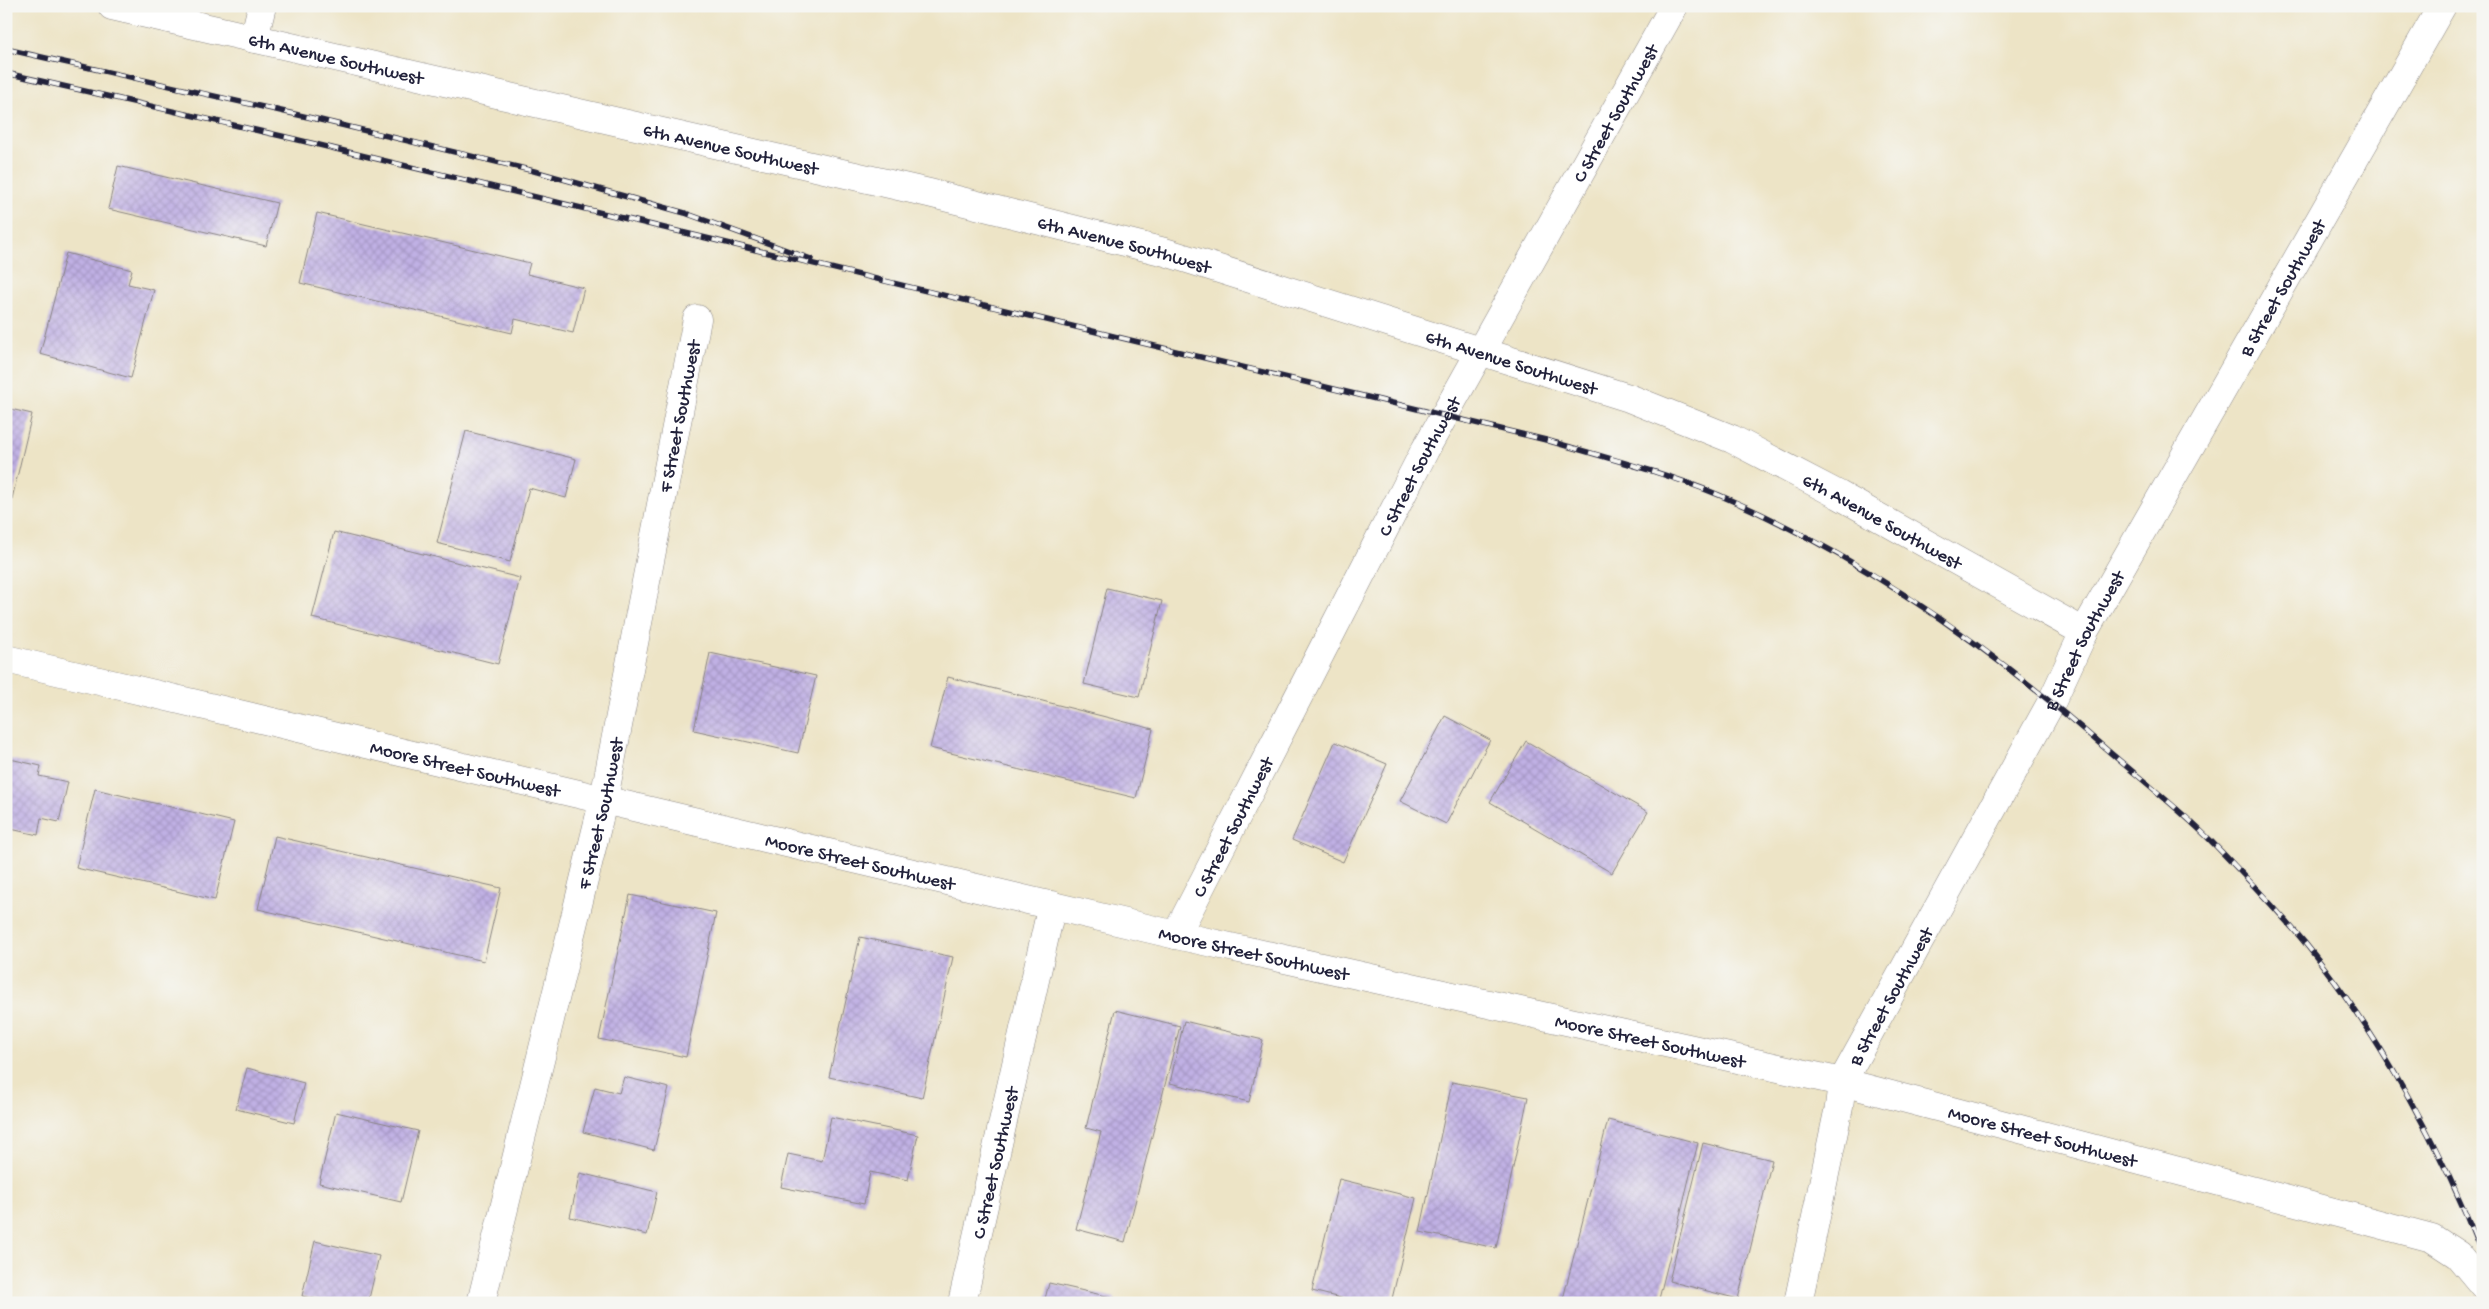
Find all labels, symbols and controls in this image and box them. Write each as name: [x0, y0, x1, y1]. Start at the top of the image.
street label: 6th Avenue Southwest: [246, 30, 427, 92]
street label: C Street Southwest: [1569, 39, 1666, 188]
street label: 6th Avenue Southwest: [641, 120, 822, 183]
street label: 6th Avenue Southwest: [1035, 213, 1215, 281]
street label: B Street Southwest: [2236, 214, 2334, 362]
street label: 6th Avenue Southwest: [1422, 327, 1602, 403]
street label: F Street Southwest: [655, 336, 708, 496]
street label: C Street Southwest: [1375, 392, 1469, 541]
street label: 6th Avenue Southwest: [1798, 470, 1967, 577]
street label: B Street Southwest: [2040, 566, 2133, 717]
street label: F Street Southwest: [574, 734, 631, 893]
street label: Moore Street Southwest: [367, 737, 564, 805]
street label: C Street Southwest: [1189, 752, 1281, 902]
street label: Moore Street Southwest: [763, 831, 959, 898]
street label: B Street Southwest: [1845, 922, 1941, 1071]
street label: Moore Street Southwest: [1156, 923, 1353, 988]
street label: Moore Street Southwest: [1552, 1011, 1749, 1076]
street label: C Street Southwest: [969, 1083, 1026, 1241]
street label: Moore Street Southwest: [1945, 1103, 2141, 1175]

